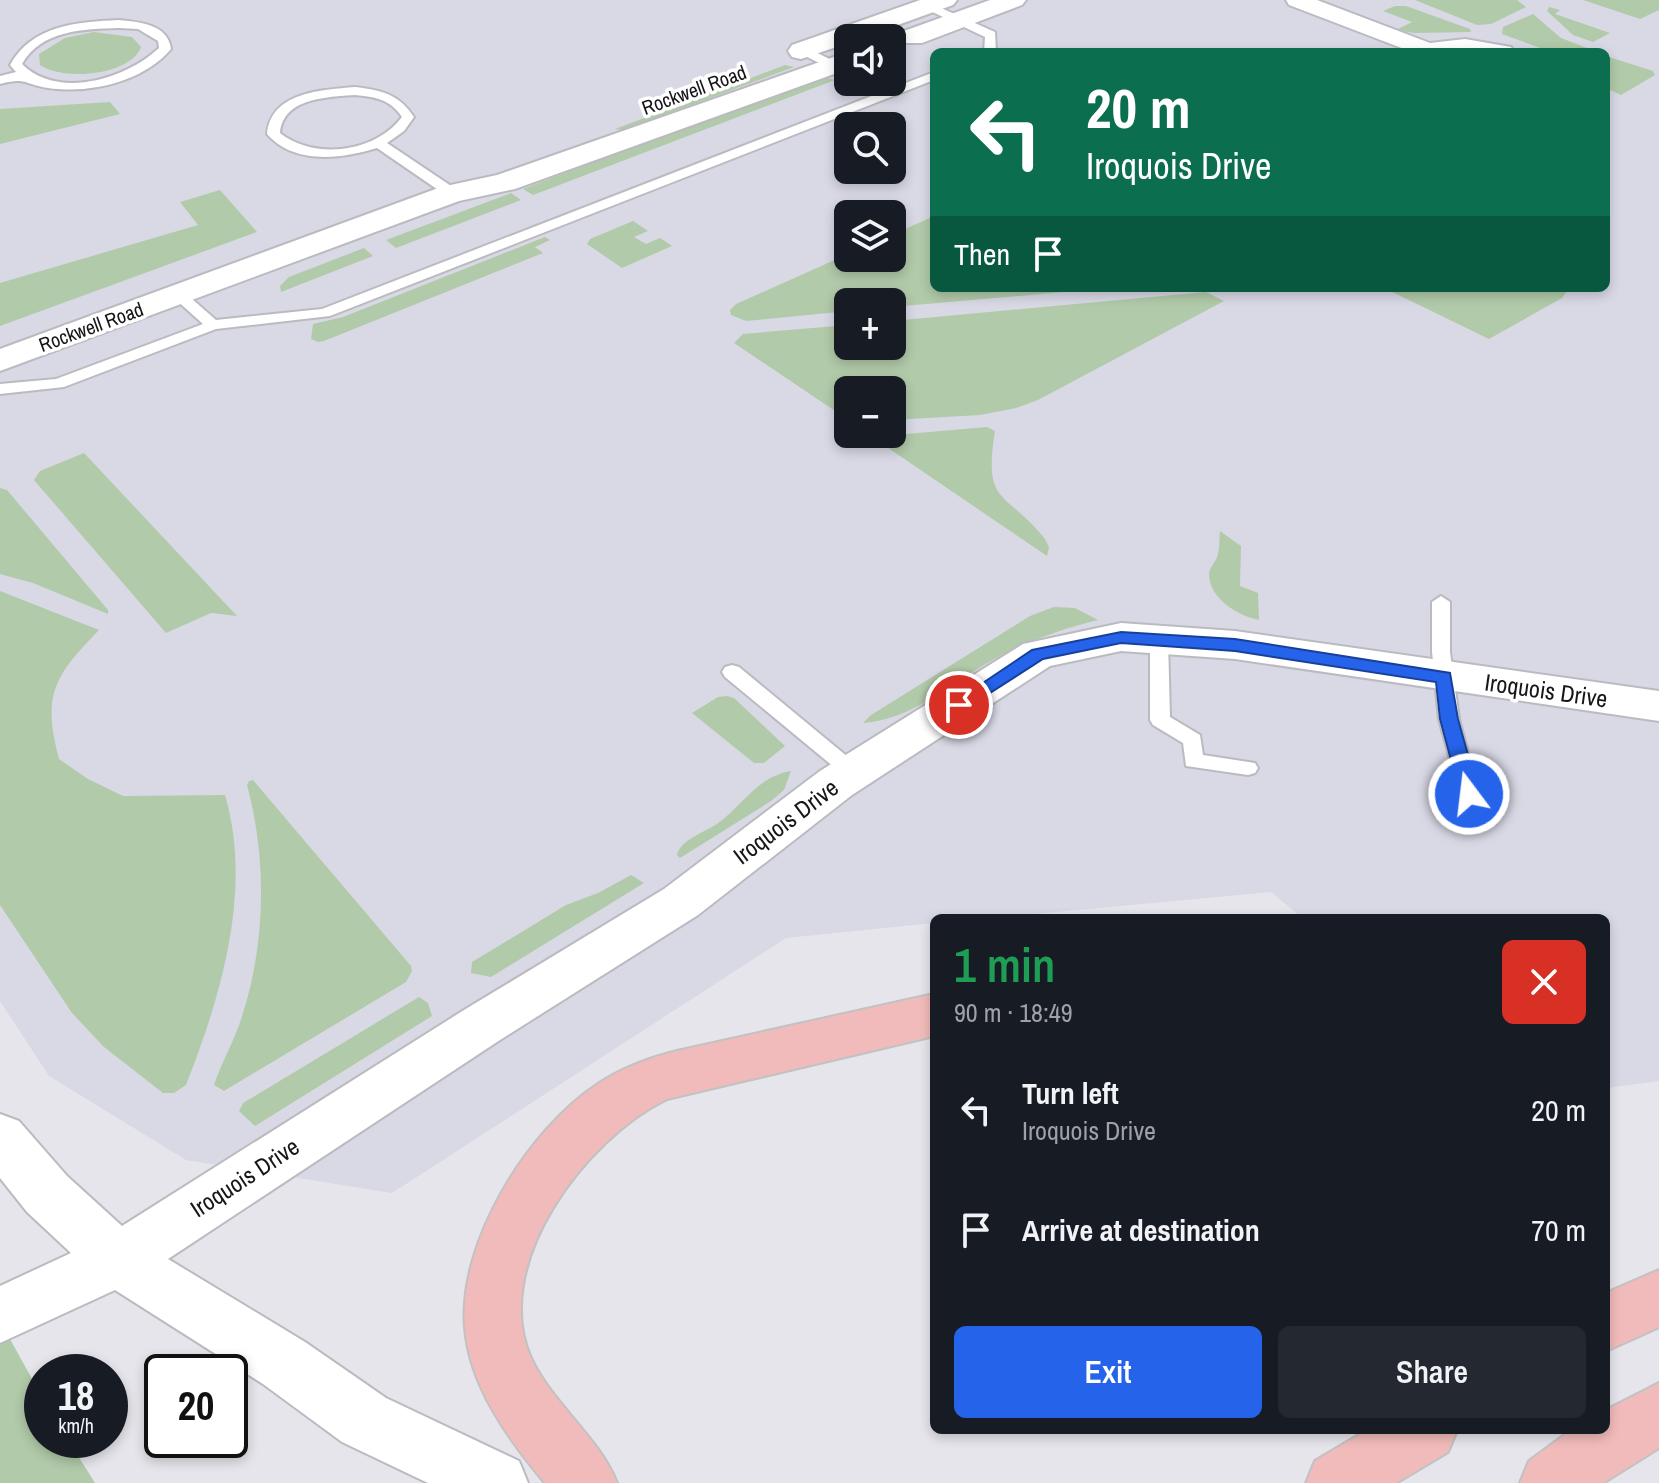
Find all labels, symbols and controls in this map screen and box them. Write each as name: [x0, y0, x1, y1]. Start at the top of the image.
map controls: [834, 24, 906, 448]
button: sound: [834, 24, 906, 96]
street label: Rockwell Road: [638, 58, 750, 121]
text: 20 m: [1086, 70, 1191, 145]
icon: left: [954, 80, 1058, 184]
button: search: [834, 112, 906, 184]
text: Iroquois Drive: [1086, 142, 1271, 190]
button: layers: [834, 200, 906, 272]
icon: arrive: [1026, 232, 1070, 276]
text: Then: [954, 234, 1010, 274]
button: +: [834, 288, 906, 360]
street label: Rockwell Road: [35, 295, 147, 358]
button: −: [834, 376, 906, 448]
street label: Iroquois Drive: [1483, 666, 1610, 714]
pin: [925, 671, 993, 739]
icon: arrive: [937, 683, 981, 727]
position arrow: [1427, 752, 1511, 836]
street label: Iroquois Drive: [726, 771, 844, 871]
text: 1 min: [954, 932, 1055, 997]
button: close: [1502, 940, 1586, 1024]
text: 90 m · 18:49: [954, 995, 1073, 1030]
text: Turn left: [1022, 1073, 1119, 1113]
icon: left: [954, 1088, 998, 1132]
text: 20 m: [1531, 1090, 1586, 1130]
text: Iroquois Drive: [1022, 1113, 1156, 1148]
street label: Iroquois Drive: [184, 1130, 305, 1224]
icon: arrive: [954, 1208, 998, 1252]
text: Arrive at destination: [1022, 1210, 1260, 1250]
text: 70 m: [1531, 1210, 1586, 1250]
button: Exit: [954, 1326, 1262, 1418]
button: Share: [1278, 1326, 1586, 1418]
speed limit sign: 20: [144, 1354, 248, 1458]
text: 18: [58, 1369, 94, 1422]
text: km/h: [58, 1412, 94, 1439]

